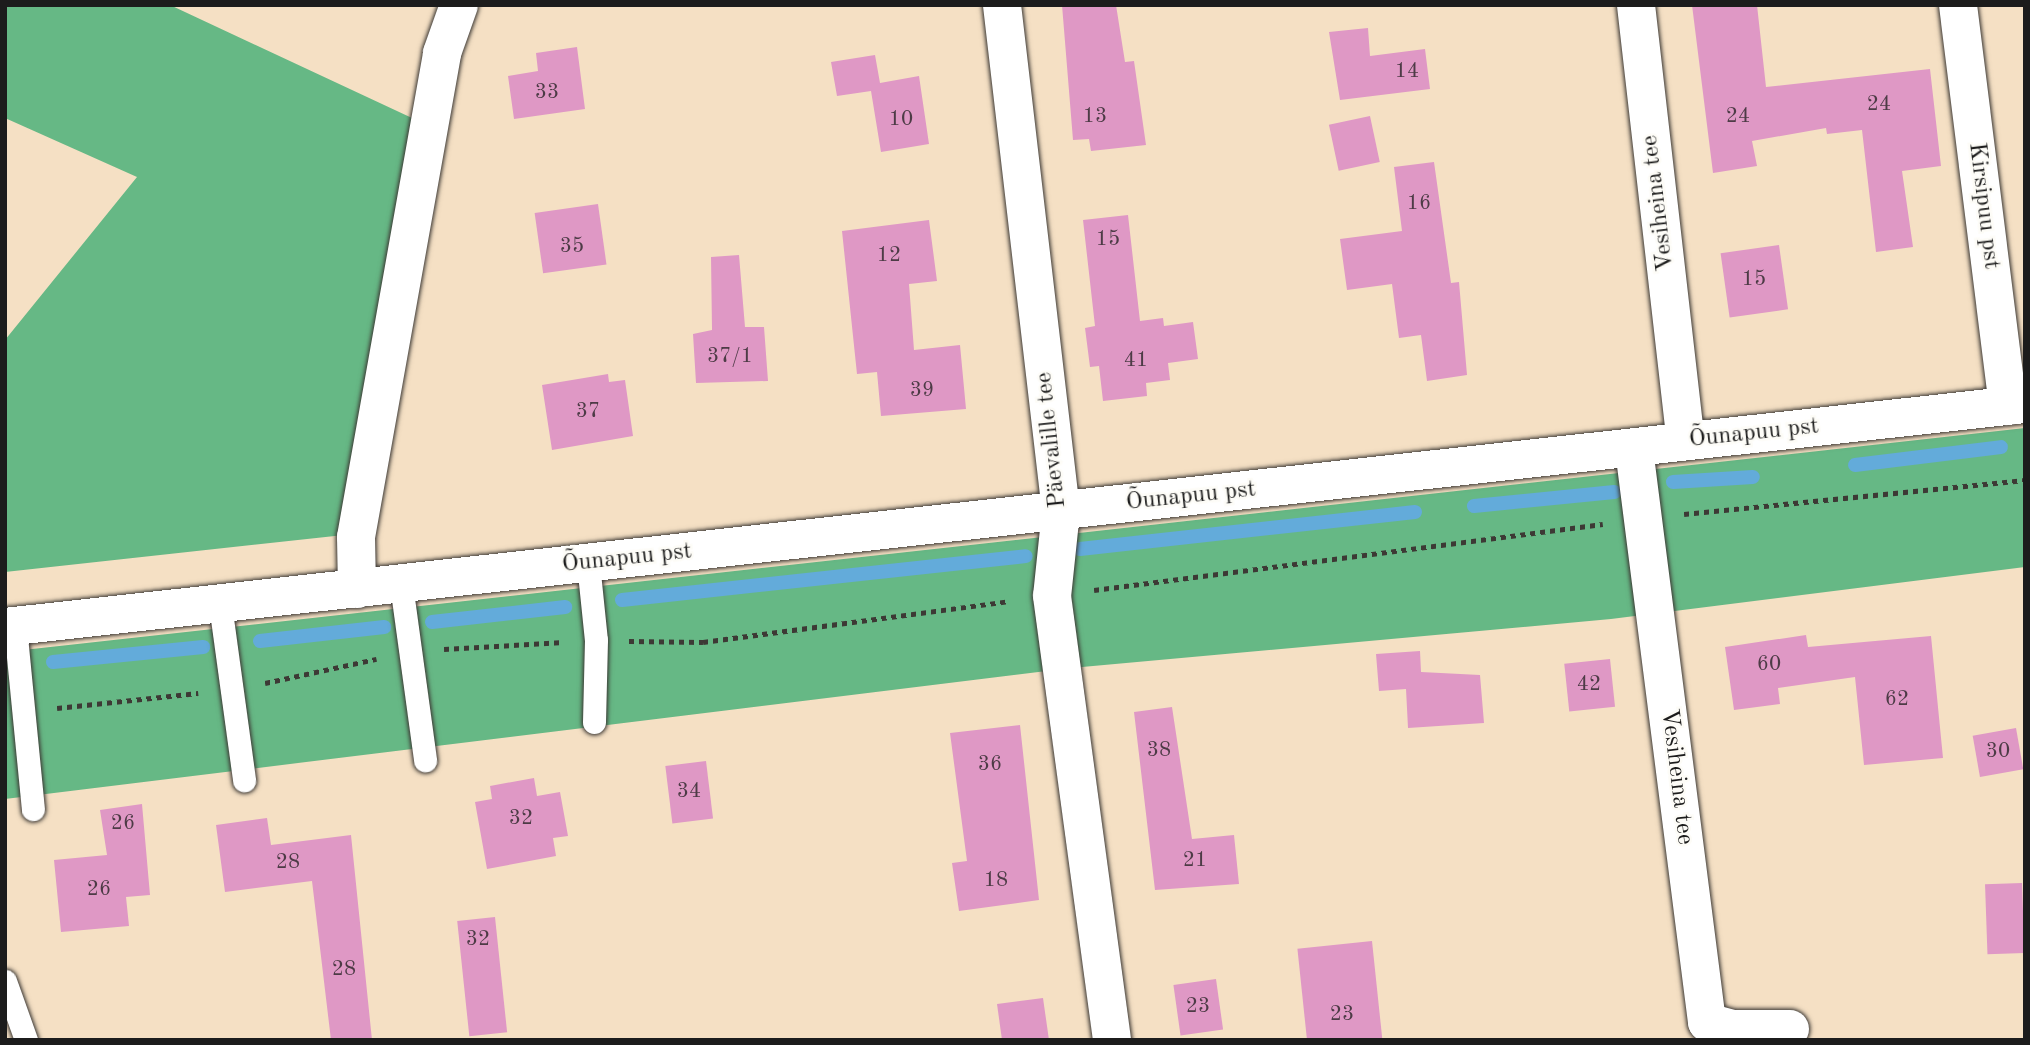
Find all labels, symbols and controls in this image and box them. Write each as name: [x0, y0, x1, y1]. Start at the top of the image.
house number: 14: [1395, 59, 1419, 85]
house number: 33: [535, 80, 559, 106]
house number: 24: [1867, 92, 1891, 118]
house number: 13: [1083, 104, 1107, 130]
house number: 24: [1726, 104, 1750, 130]
house number: 10: [889, 107, 913, 133]
street label: Vesiheina tee: [1636, 133, 1682, 273]
street label: Kirsipuu pst: [1961, 141, 2005, 271]
house number: 16: [1407, 191, 1431, 217]
house number: 15: [1096, 227, 1120, 253]
house number: 35: [560, 234, 584, 260]
house number: 12: [877, 243, 901, 269]
house number: 15: [1742, 267, 1766, 293]
house number: 37/1: [707, 344, 753, 370]
house number: 41: [1124, 348, 1148, 374]
street label: Päevalille tee: [1031, 371, 1073, 509]
house number: 39: [910, 378, 934, 404]
house number: 37: [576, 399, 600, 425]
street label: Õunapuu pst: [1688, 413, 1820, 455]
street label: Õunapuu pst: [1125, 476, 1257, 518]
street label: Õunapuu pst: [561, 538, 693, 580]
house number: 60: [1757, 652, 1781, 678]
house number: 42: [1577, 672, 1601, 698]
house number: 62: [1885, 687, 1909, 713]
street label: Vesiheina tee: [1653, 707, 1699, 847]
house number: 38: [1147, 738, 1171, 764]
house number: 30: [1986, 739, 2010, 765]
house number: 36: [978, 752, 1002, 778]
house number: 34: [677, 779, 701, 805]
house number: 32: [509, 806, 533, 832]
house number: 26: [111, 811, 135, 837]
house number: 21: [1183, 848, 1207, 874]
house number: 28: [276, 850, 300, 876]
house number: 18: [984, 868, 1008, 894]
house number: 26: [87, 877, 111, 903]
house number: 32: [466, 927, 490, 953]
house number: 28: [332, 957, 356, 983]
house number: 23: [1186, 994, 1210, 1020]
house number: 23: [1330, 1002, 1354, 1028]

